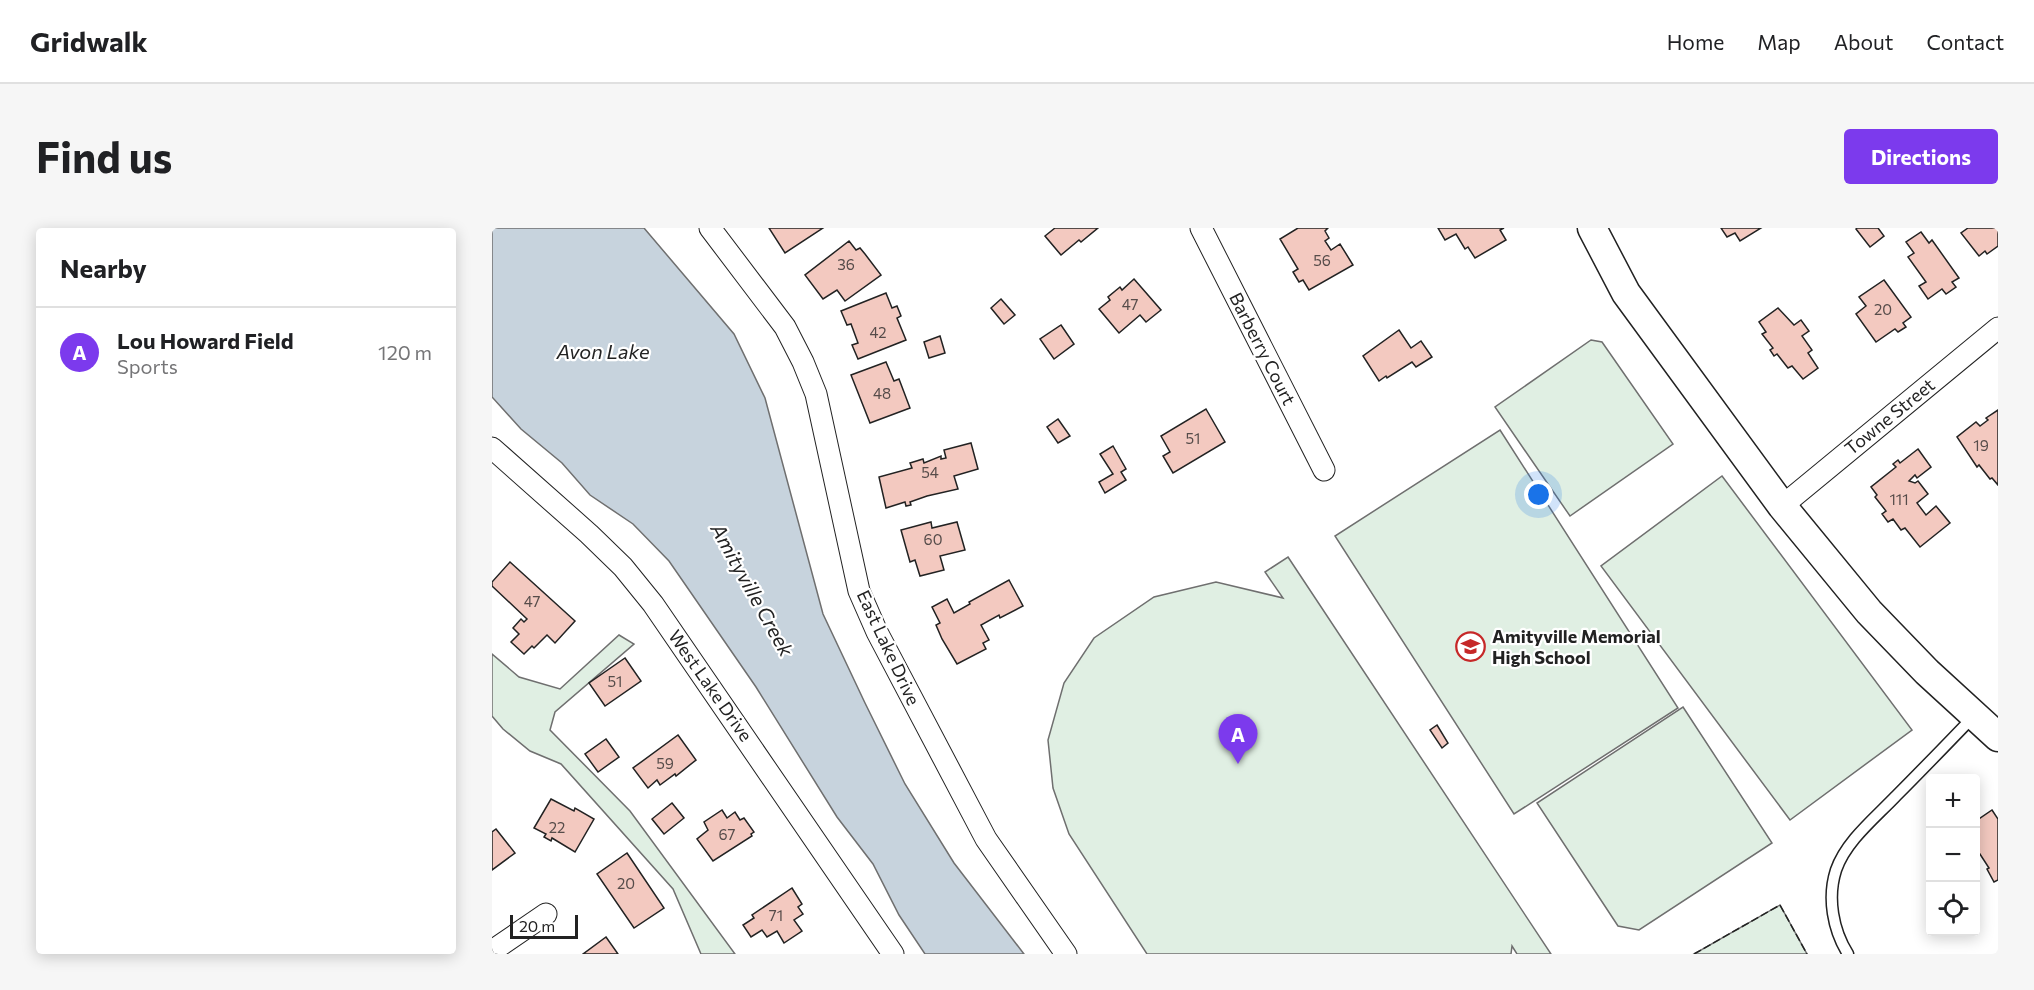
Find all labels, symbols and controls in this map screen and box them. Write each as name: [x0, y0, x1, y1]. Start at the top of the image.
text: Gridwalk: [30, 24, 148, 58]
text: Home: [1667, 29, 1724, 54]
text: Map: [1757, 29, 1801, 54]
text: About: [1834, 29, 1893, 54]
text: Contact: [1926, 29, 2004, 54]
button: Directions: [1844, 129, 1998, 184]
text: Find us: [36, 130, 172, 182]
house number: 56: [1313, 251, 1331, 269]
text: Nearby: [60, 252, 147, 283]
house number: 36: [837, 255, 855, 273]
street label: Barberry Court: [1225, 289, 1301, 408]
house number: 47: [1122, 295, 1138, 313]
house number: 20: [1874, 300, 1892, 318]
house number: 42: [869, 323, 887, 341]
text: Lou Howard Field: [117, 327, 294, 354]
water label: Avon Lake: [556, 339, 650, 363]
text: A: [72, 340, 87, 364]
text: 120 m: [378, 340, 432, 364]
text: Sports: [117, 354, 178, 378]
street label: Towne Street: [1840, 373, 1939, 459]
house number: 48: [873, 384, 891, 402]
house number: 51: [1185, 429, 1201, 447]
house number: 19: [1973, 436, 1989, 454]
house number: 54: [921, 463, 939, 481]
your location: [1524, 480, 1553, 509]
house number: 111: [1889, 490, 1909, 508]
water label: Amityville Creek: [706, 518, 800, 661]
house number: 60: [924, 530, 942, 548]
street label: East Lake Drive: [853, 586, 925, 709]
house number: 47: [524, 592, 540, 610]
street label: West Lake Drive: [664, 625, 757, 745]
place label: Amityville Memorial High School: [1492, 625, 1661, 668]
school or university icon: Amityville Memorial High School: [1455, 631, 1487, 663]
house number: 51: [607, 672, 623, 690]
pin: A: [1218, 714, 1258, 764]
house number: 59: [656, 754, 674, 772]
map controls: [1926, 774, 1980, 936]
button: +: [1926, 774, 1980, 828]
house number: 22: [549, 818, 565, 836]
house number: 67: [719, 825, 736, 843]
button: −: [1926, 828, 1980, 882]
house number: 20: [617, 874, 635, 892]
button: locate: [1926, 882, 1980, 936]
house number: 71: [769, 906, 783, 924]
scale bar: [510, 912, 578, 940]
text: 20 m: [519, 916, 555, 935]

